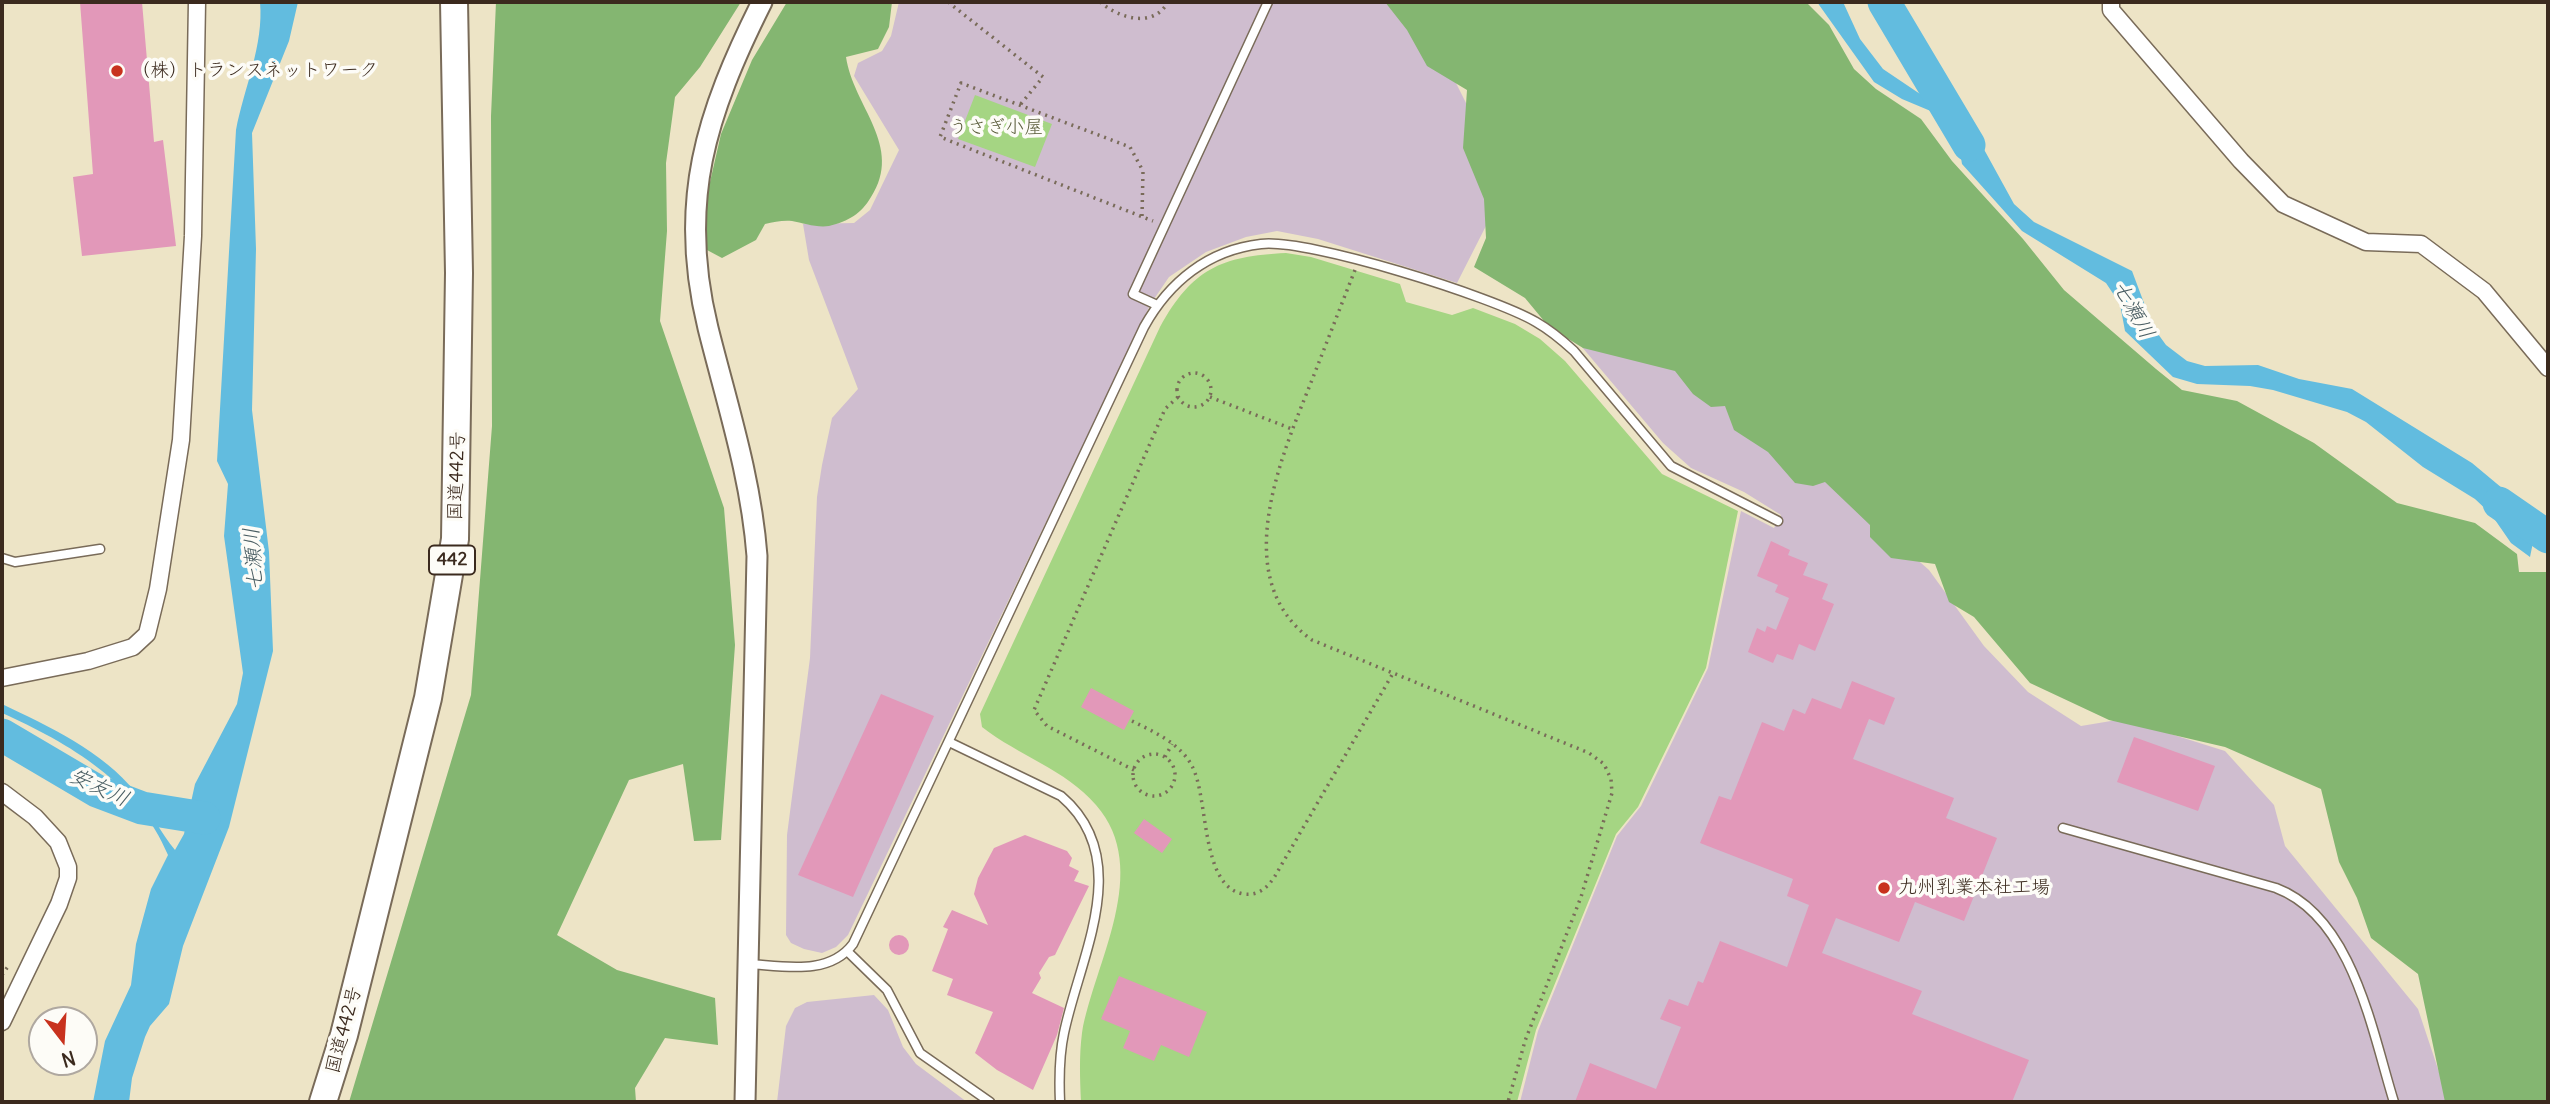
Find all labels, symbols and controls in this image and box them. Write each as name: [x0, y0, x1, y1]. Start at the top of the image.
place label: （株）トランスネットワーク: [131, 60, 378, 82]
marker: （株）トランスネットワーク: [109, 63, 125, 79]
park label: うさぎ小屋: [949, 117, 1043, 139]
water label: 七瀬川: [2107, 276, 2159, 344]
street label: 国道442号: [444, 431, 470, 521]
water label: 七瀬川: [239, 527, 269, 591]
road number: 442: [429, 546, 475, 574]
water label: 安友川: [65, 763, 133, 813]
place label: 九州乳業本社工場: [1898, 877, 2050, 899]
marker: 九州乳業本社工場: [1876, 880, 1892, 896]
street label: 国道442号: [321, 984, 367, 1076]
north arrow: [28, 1006, 98, 1076]
text: N: [59, 1046, 78, 1073]

